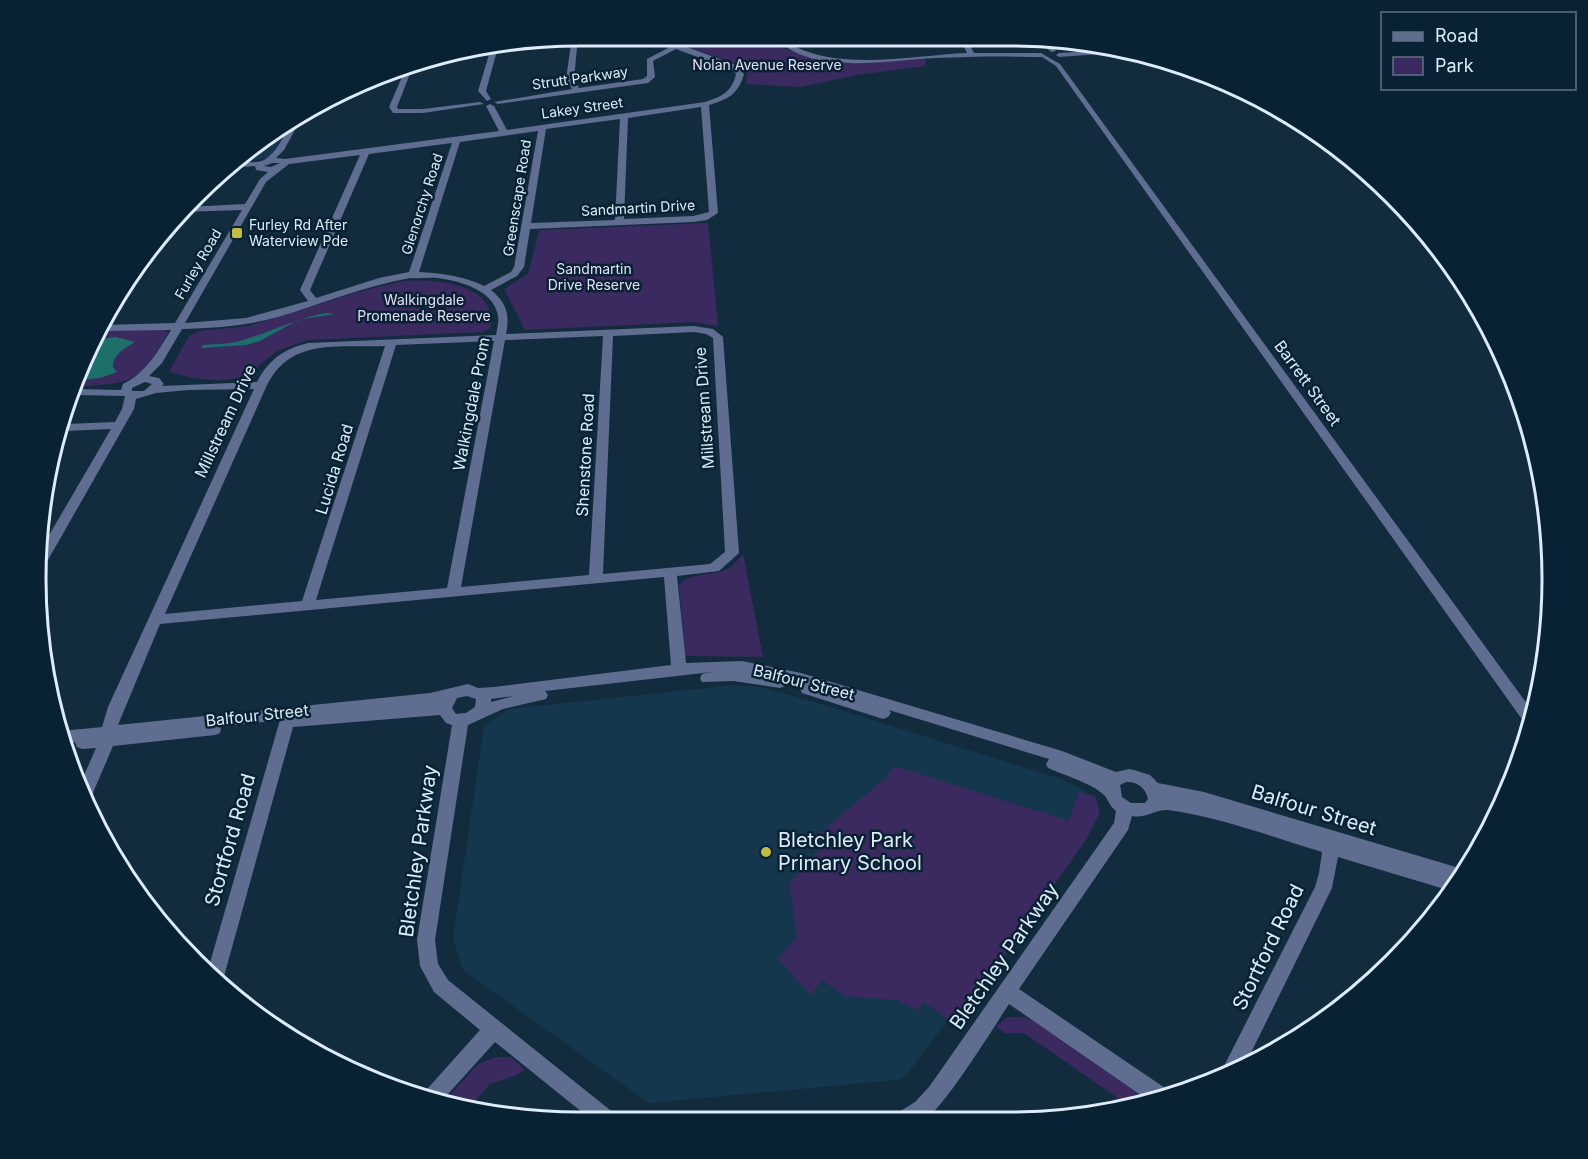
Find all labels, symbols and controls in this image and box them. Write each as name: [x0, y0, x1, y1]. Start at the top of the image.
legend: [1381, 12, 1576, 90]
text: Road: [1435, 25, 1478, 46]
text: Park: [1435, 55, 1474, 76]
park label: Nolan Avenue Reserve: [692, 56, 842, 73]
street label: Strutt Parkway: [531, 62, 629, 93]
street label: Lakey Street: [540, 93, 624, 122]
street label: Greenscape Road: [499, 138, 534, 257]
street label: Glenorchy Road: [397, 151, 446, 257]
street label: Sandmartin Drive: [580, 196, 695, 219]
place label: Furley Rd After Waterview Pde: [249, 216, 348, 249]
street label: Furley Road: [171, 226, 225, 302]
marker: Furley Rd After Waterview Pde: [230, 226, 244, 240]
park label: Sandmartin Drive Reserve: [548, 260, 640, 293]
park label: Walkingdale Promenade Reserve: [357, 291, 491, 324]
street label: Walkingdale Prom: [448, 335, 494, 473]
street label: Barrett Street: [1270, 336, 1346, 430]
street label: Millstream Drive: [690, 346, 718, 470]
street label: Millstream Drive: [190, 361, 260, 481]
street label: Shenstone Road: [572, 393, 598, 517]
street label: Lucida Road: [311, 421, 357, 517]
street label: Balfour Street: [751, 660, 857, 704]
street label: Balfour Street: [204, 700, 310, 730]
street label: Bletchley Parkway: [394, 763, 442, 939]
street label: Stortford Road: [200, 771, 260, 909]
street label: Balfour Street: [1249, 780, 1380, 841]
place label: Bletchley Park Primary School: [778, 828, 922, 875]
marker: Bletchley Park Primary School: [759, 845, 773, 859]
street label: Bletchley Parkway: [944, 878, 1064, 1034]
street label: Stortford Road: [1227, 880, 1309, 1014]

